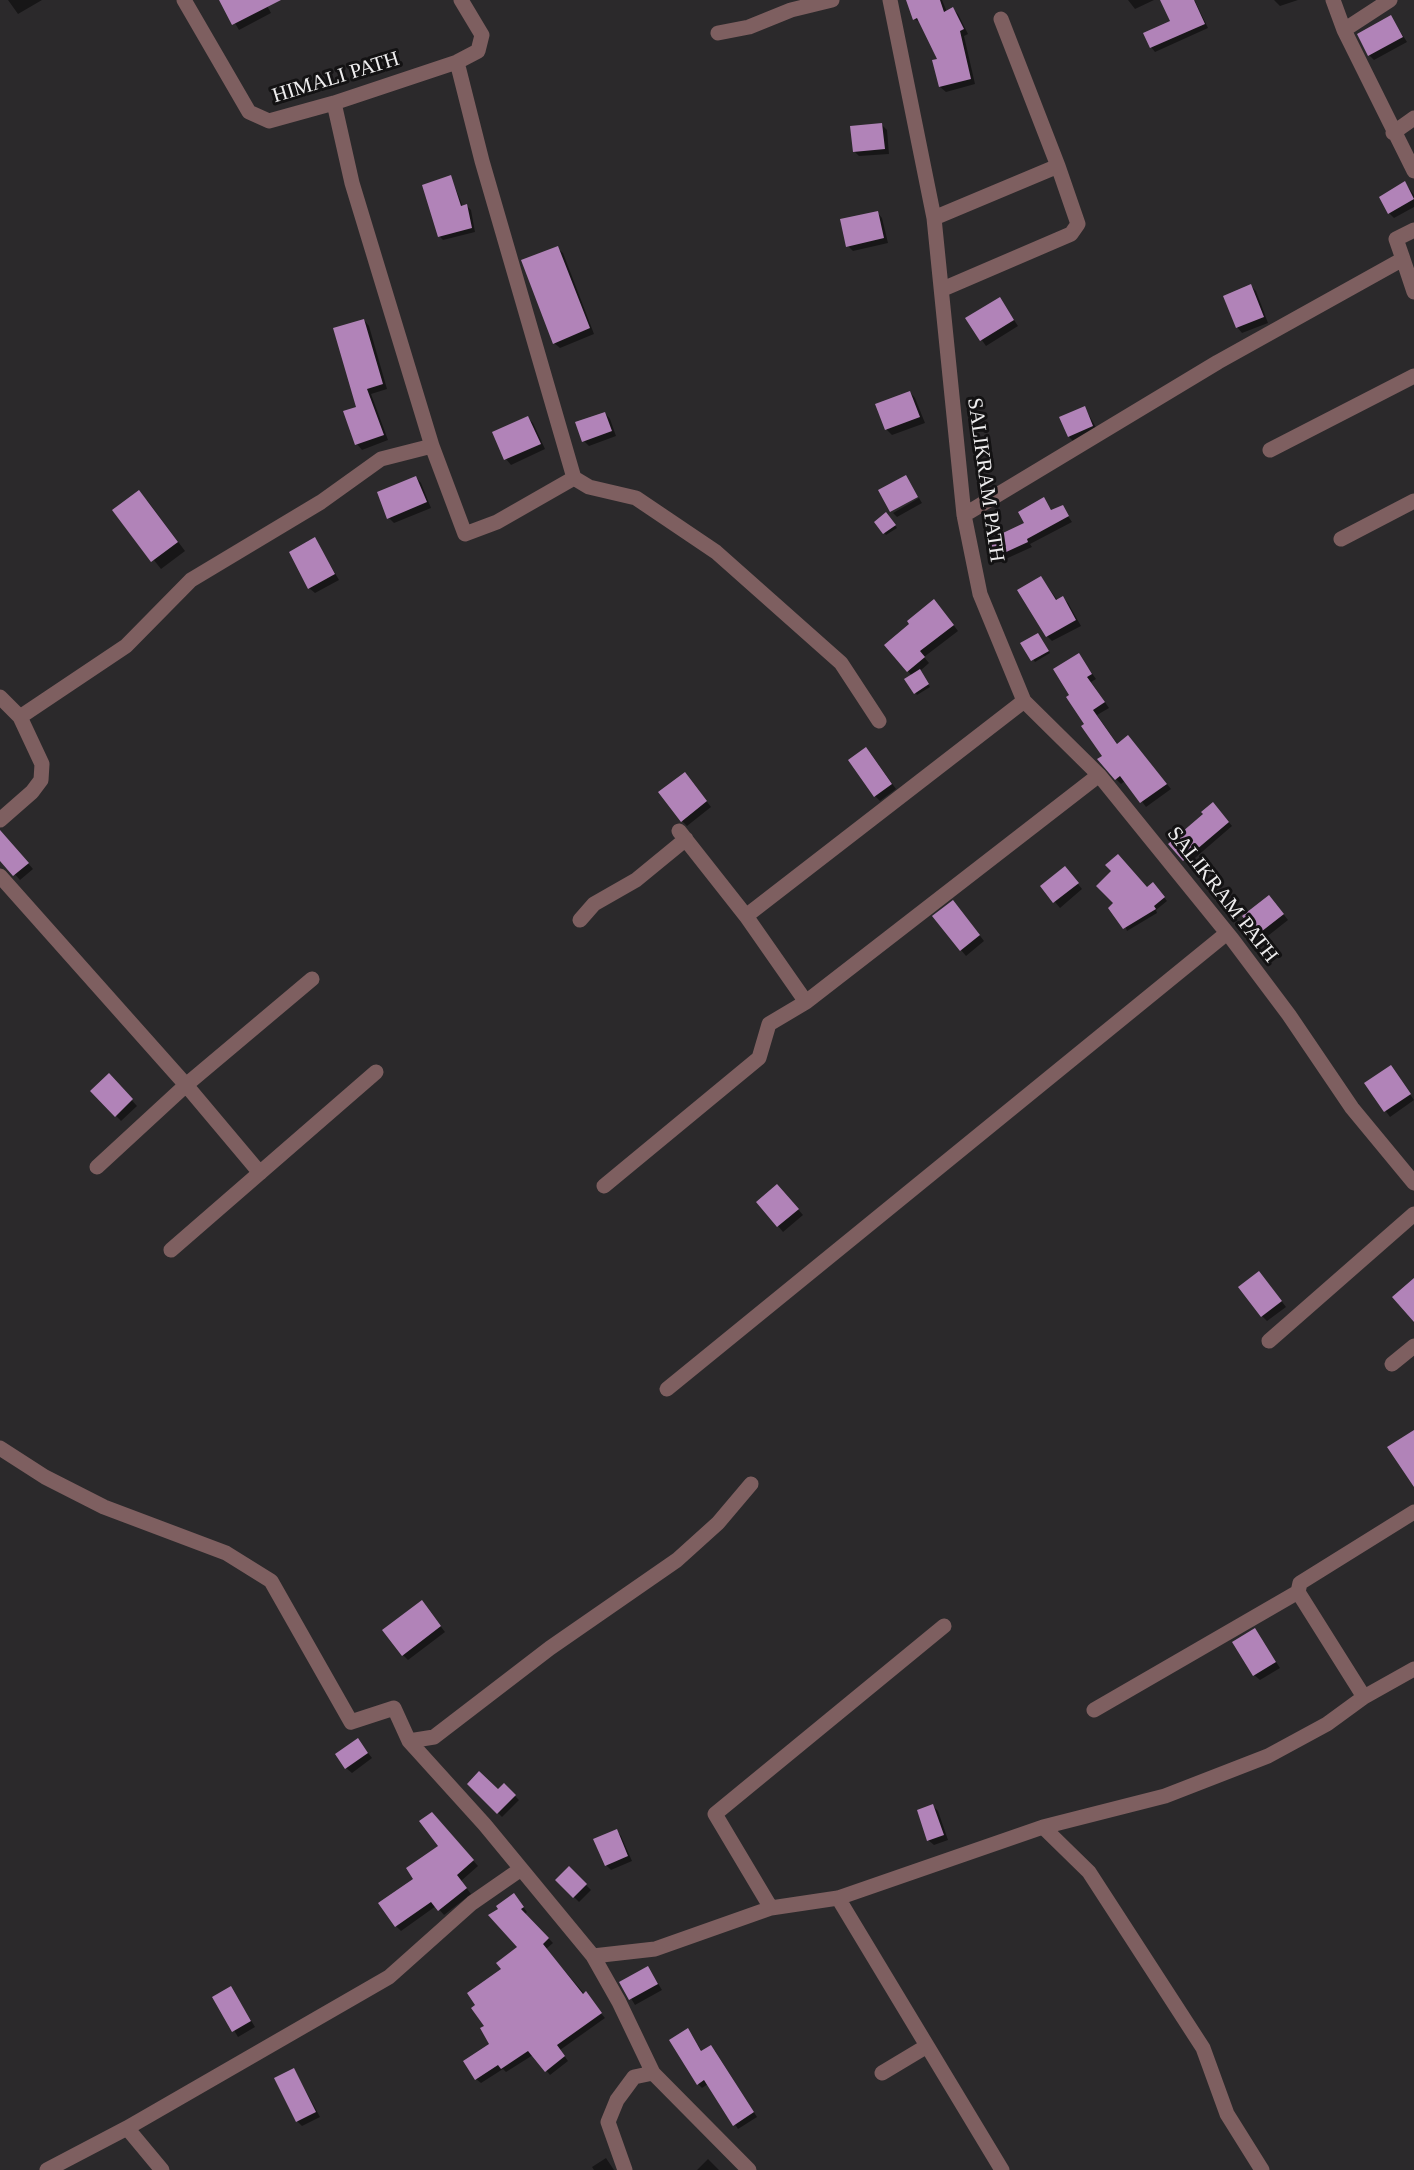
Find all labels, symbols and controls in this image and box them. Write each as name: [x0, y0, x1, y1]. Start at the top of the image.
street label: HIMALI PATH: [269, 47, 403, 109]
street label: SALIKRAM PATH: [961, 396, 1009, 564]
street label: SALIKRAM PATH: [1161, 822, 1283, 968]

